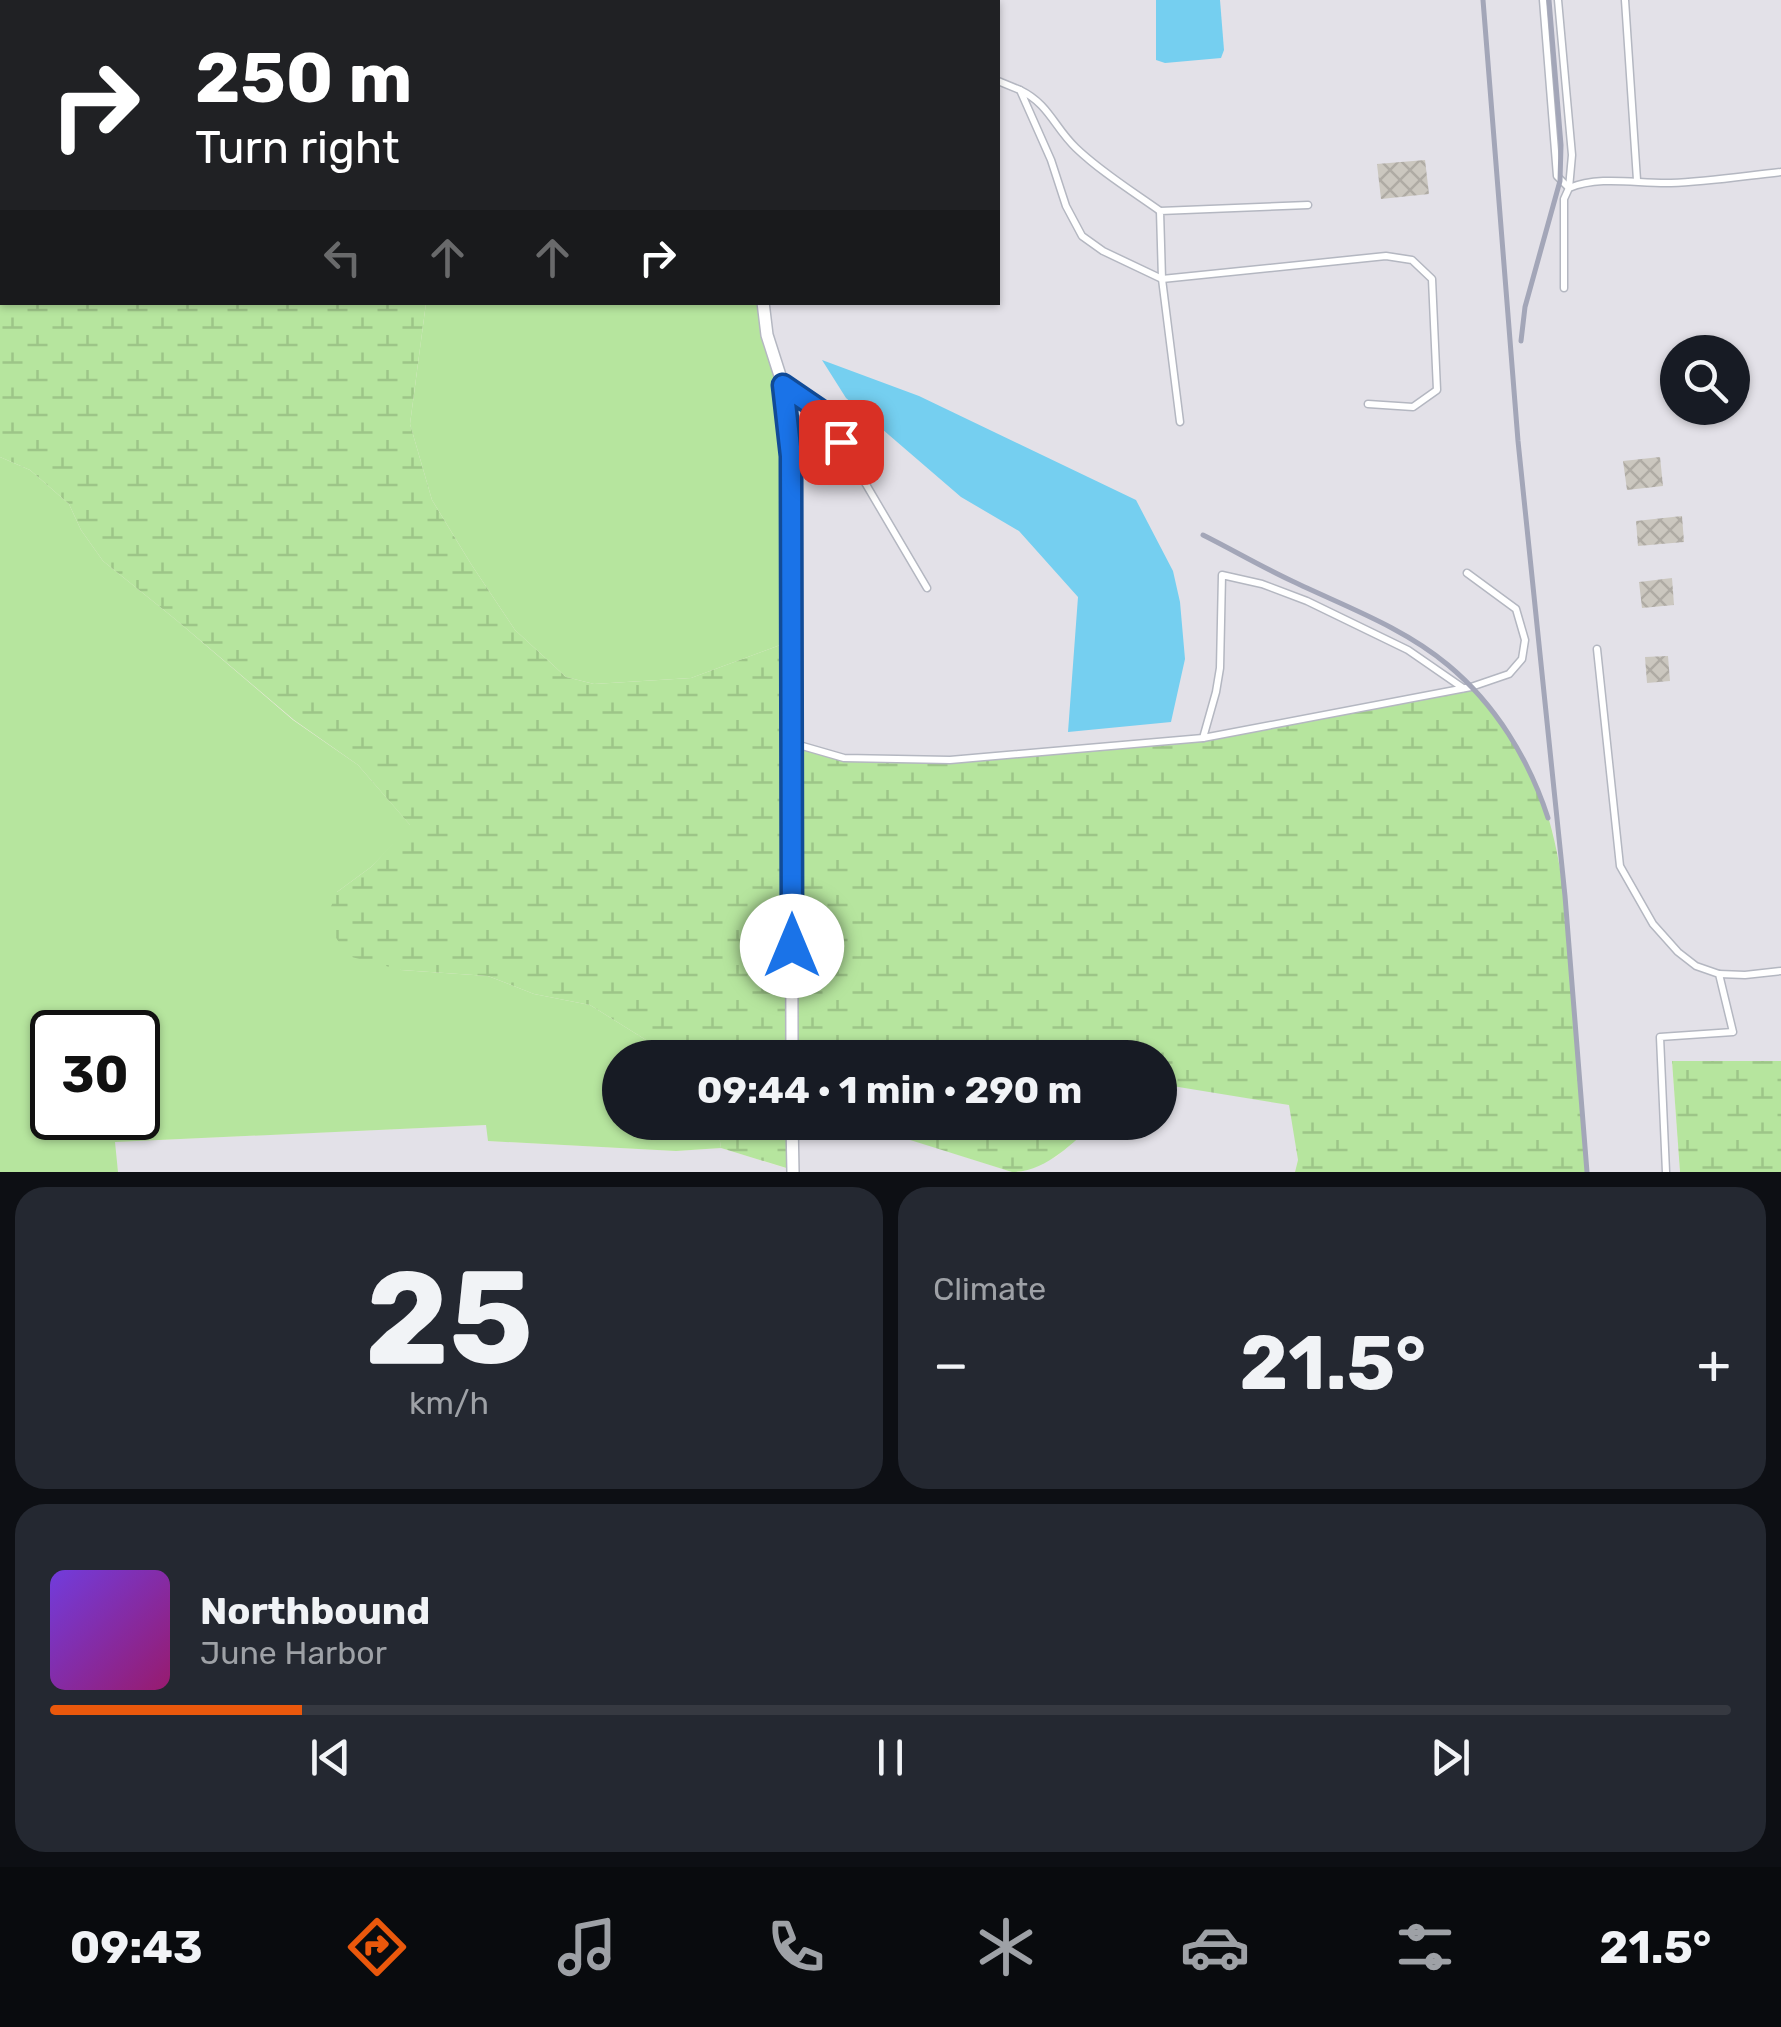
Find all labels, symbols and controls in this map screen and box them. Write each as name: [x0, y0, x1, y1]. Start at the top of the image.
text: 250 m: [195, 37, 412, 120]
icon: right: [30, 40, 160, 170]
text: Turn right: [195, 121, 399, 174]
icon: left: [315, 230, 370, 285]
icon: ahead: [420, 230, 475, 285]
icon: ahead: [525, 230, 580, 285]
icon: right: [630, 230, 685, 285]
map controls: [1660, 335, 1750, 425]
button: search: [1660, 335, 1750, 425]
pin: [799, 400, 884, 485]
icon: arrive: [814, 415, 869, 470]
position arrow: [740, 894, 844, 998]
speed limit sign: 30: [30, 1010, 160, 1140]
text: 09:44 · 1 min · 290 m: [697, 1067, 1082, 1113]
text: 25: [365, 1241, 533, 1396]
text: Climate: [933, 1270, 1046, 1308]
text: 21.5°: [1239, 1319, 1426, 1408]
text: −: [933, 1332, 969, 1397]
text: +: [1697, 1332, 1731, 1397]
text: km/h: [409, 1384, 489, 1422]
text: Northbound: [200, 1588, 430, 1634]
text: June Harbor: [200, 1634, 387, 1672]
icon: previous: [303, 1730, 358, 1785]
icon: pause: [863, 1730, 918, 1785]
icon: next: [1423, 1730, 1478, 1785]
icon: directions: [342, 1912, 412, 1982]
icon: music: [552, 1912, 622, 1982]
icon: phone: [761, 1912, 831, 1982]
icon: climate: [971, 1912, 1041, 1982]
icon: car: [1180, 1912, 1250, 1982]
icon: filters: [1390, 1912, 1460, 1982]
text: 09:43: [70, 1921, 203, 1974]
text: 21.5°: [1599, 1921, 1711, 1974]

